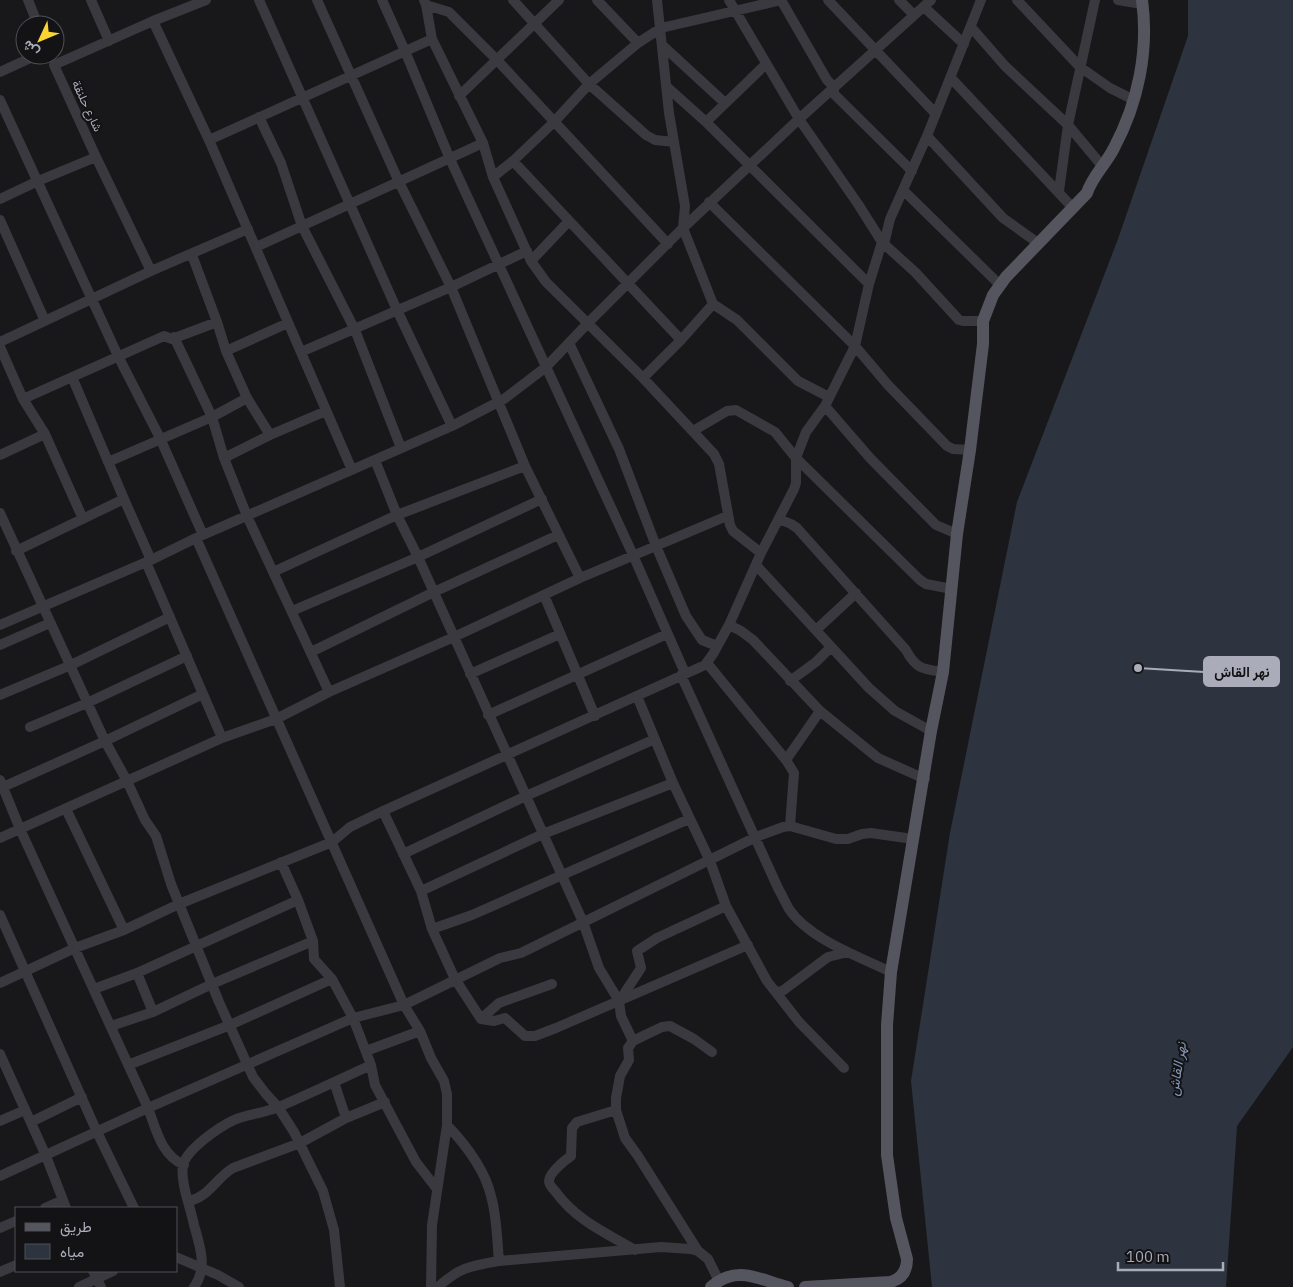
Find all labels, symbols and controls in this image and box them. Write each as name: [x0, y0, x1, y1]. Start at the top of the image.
north arrow: [15, 15, 65, 65]
text: ش: [18, 37, 43, 61]
street label: شارع حلنقة: [67, 78, 106, 135]
callout: نهر القاش: [1204, 657, 1279, 686]
text: نهر القاش: [1214, 663, 1270, 681]
water label: نهر القاش: [1164, 1040, 1190, 1097]
legend: [15, 1207, 178, 1272]
text: طريق: [60, 1217, 92, 1237]
scale bar: [1118, 1240, 1223, 1272]
text: مياه: [60, 1242, 84, 1261]
text: 100 m: [1126, 1247, 1170, 1266]

